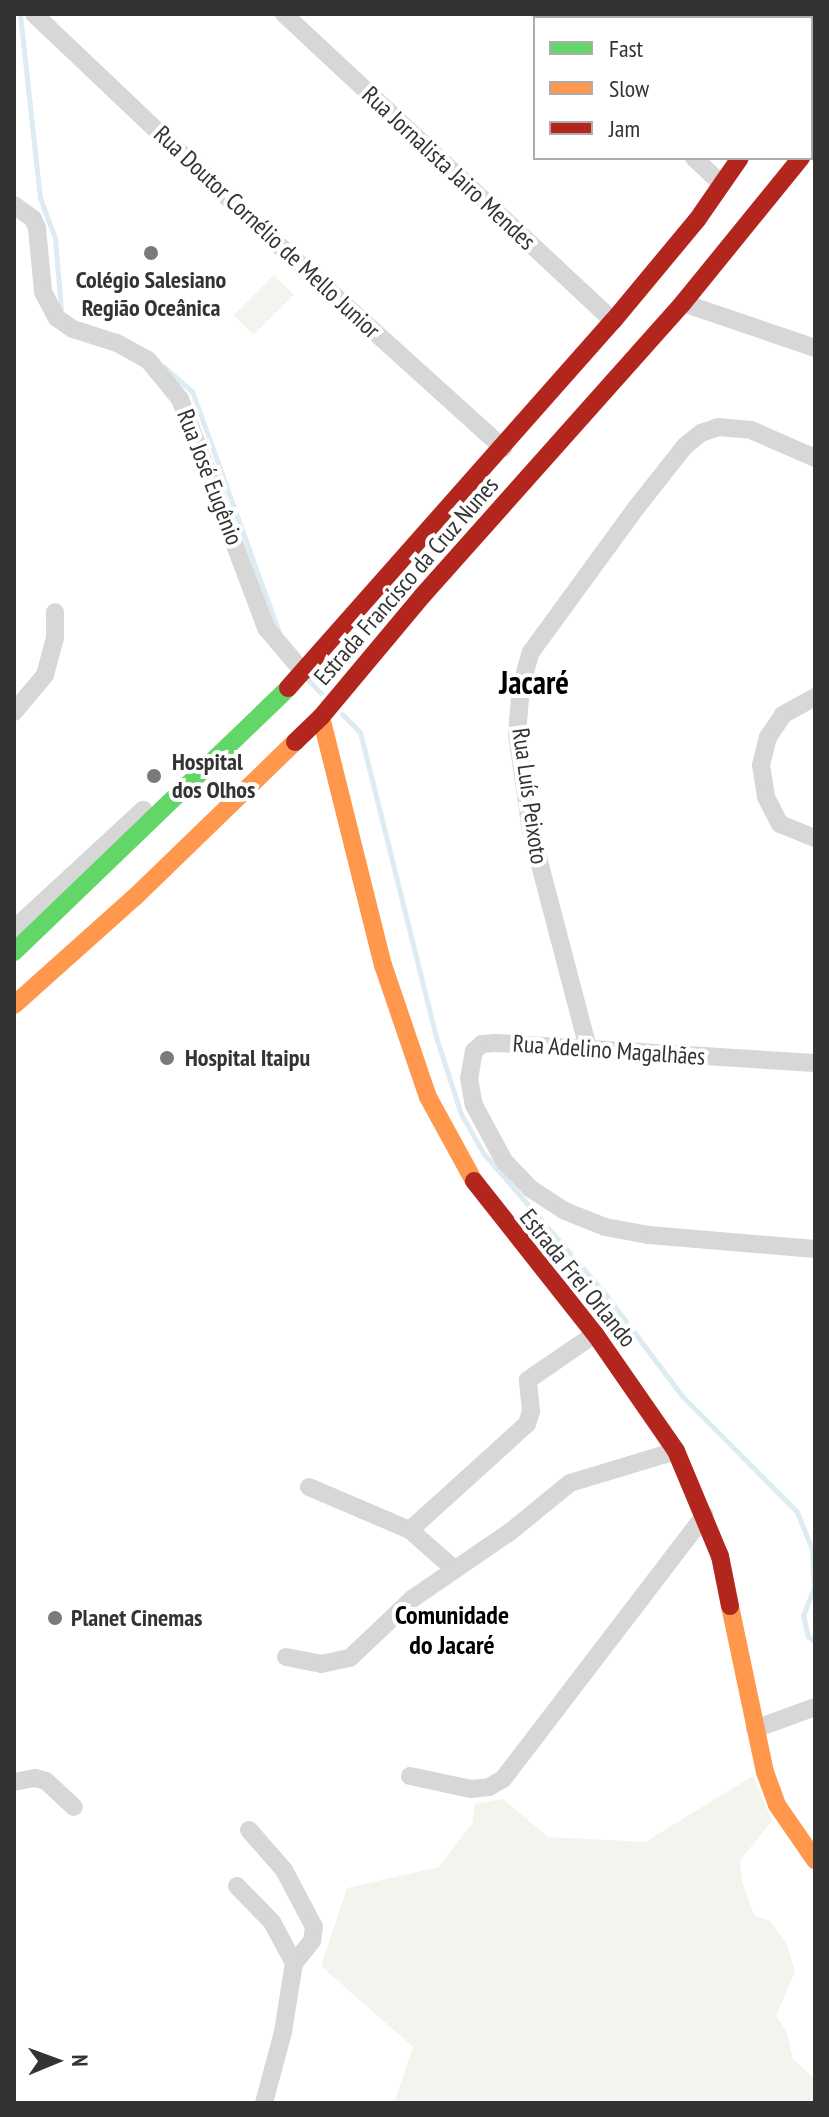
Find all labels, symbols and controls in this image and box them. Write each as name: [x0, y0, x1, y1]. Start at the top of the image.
legend: [533, 16, 813, 160]
text: Fast: [609, 33, 643, 64]
text: Slow: [609, 73, 649, 104]
street label: Rua Jornalista Jairo Mendes: [356, 80, 542, 256]
text: Jam: [609, 113, 640, 144]
street label: Rua Doutor Cornélio de Mello Junior: [148, 120, 386, 344]
marker: Colégio Salesiano Região Oceânica: [142, 244, 160, 262]
place label: Colégio Salesiano Região Oceânica: [76, 266, 226, 322]
street label: Rua José Eugênio: [171, 405, 249, 549]
street label: Estrada Francisco da Cruz Nunes: [308, 471, 504, 691]
district label: Jacaré: [499, 663, 569, 701]
street label: Rua Luís Peixoto: [506, 726, 554, 866]
place label: Hospital dos Olhos: [172, 748, 256, 804]
marker: Hospital dos Olhos: [143, 765, 165, 787]
street label: Rua Adelino Magalhães: [511, 1029, 707, 1071]
place label: Hospital Itaipu: [185, 1044, 310, 1072]
marker: Hospital Itaipu: [156, 1047, 178, 1069]
street label: Estrada Frei Orlando: [514, 1203, 642, 1353]
district label: Comunidade do Jacaré: [395, 1599, 509, 1660]
place label: Planet Cinemas: [71, 1604, 203, 1632]
marker: Planet Cinemas: [46, 1609, 64, 1627]
north arrow: [16, 2021, 96, 2101]
text: N: [66, 2054, 94, 2067]

